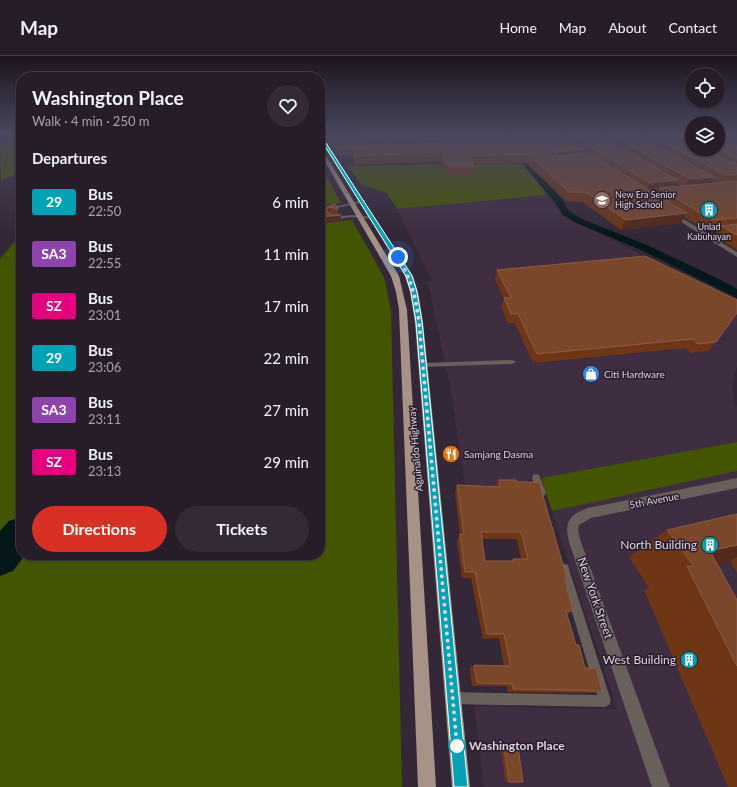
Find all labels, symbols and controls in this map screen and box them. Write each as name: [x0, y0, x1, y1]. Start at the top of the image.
text: Map: [20, 16, 58, 39]
text: Home: [499, 19, 537, 36]
text: Map: [559, 19, 586, 36]
text: About: [608, 19, 646, 36]
text: Contact: [668, 19, 717, 36]
map controls: [685, 68, 725, 156]
button: locate: [685, 68, 725, 108]
button: heart: [267, 85, 309, 127]
text: Washington Place: [32, 86, 184, 109]
text: Walk · 4 min · 250 m: [32, 113, 150, 129]
button: layers: [685, 116, 725, 156]
text: Departures: [32, 149, 107, 167]
text: Bus: [88, 185, 113, 203]
place label: New Era Senior High School: [615, 189, 677, 210]
school or university icon: New Era Senior High School: [592, 190, 612, 210]
text: 29: [46, 193, 62, 210]
text: 6 min: [272, 193, 309, 211]
building icon: Unlad Kabuhayan: [699, 200, 719, 220]
text: 22:50: [88, 203, 121, 219]
place label: Unlad Kabuhayan: [687, 221, 731, 242]
text: Bus: [88, 237, 113, 255]
text: SA3: [41, 245, 67, 262]
text: 11 min: [263, 245, 309, 263]
your location: [388, 247, 408, 267]
text: 22:55: [88, 255, 121, 271]
text: Bus: [88, 289, 113, 307]
text: SZ: [46, 297, 62, 314]
text: 17 min: [263, 297, 309, 315]
text: 23:01: [88, 307, 121, 323]
text: Bus: [88, 341, 113, 359]
text: 29: [46, 349, 62, 366]
text: 22 min: [263, 349, 309, 367]
text: 23:06: [88, 359, 121, 375]
shop icon: Citi Hardware: [581, 364, 601, 384]
place label: Citi Hardware: [604, 368, 665, 380]
text: Bus: [88, 393, 113, 411]
text: SA3: [41, 401, 67, 418]
text: 27 min: [263, 401, 309, 419]
street label: Aguinaldo Highway: [405, 405, 425, 492]
text: 23:11: [88, 411, 121, 427]
restaurant icon: Samjang Dasma: [441, 444, 461, 464]
text: Bus: [88, 445, 113, 463]
place label: Samjang Dasma: [464, 448, 533, 460]
text: SZ: [46, 453, 62, 470]
text: 29 min: [263, 453, 309, 471]
text: 23:13: [88, 463, 121, 479]
street label: 5th Avenue: [628, 489, 680, 511]
button: Directions: [32, 506, 167, 552]
button: Tickets: [175, 506, 309, 552]
building icon: North Building: [700, 535, 720, 555]
place label: North Building: [620, 537, 697, 552]
street label: New York Street: [575, 555, 617, 641]
building icon: West Building: [679, 650, 699, 670]
place label: West Building: [603, 652, 676, 667]
marker: Washington Place: [448, 737, 466, 755]
place label: Washington Place: [469, 738, 565, 753]

